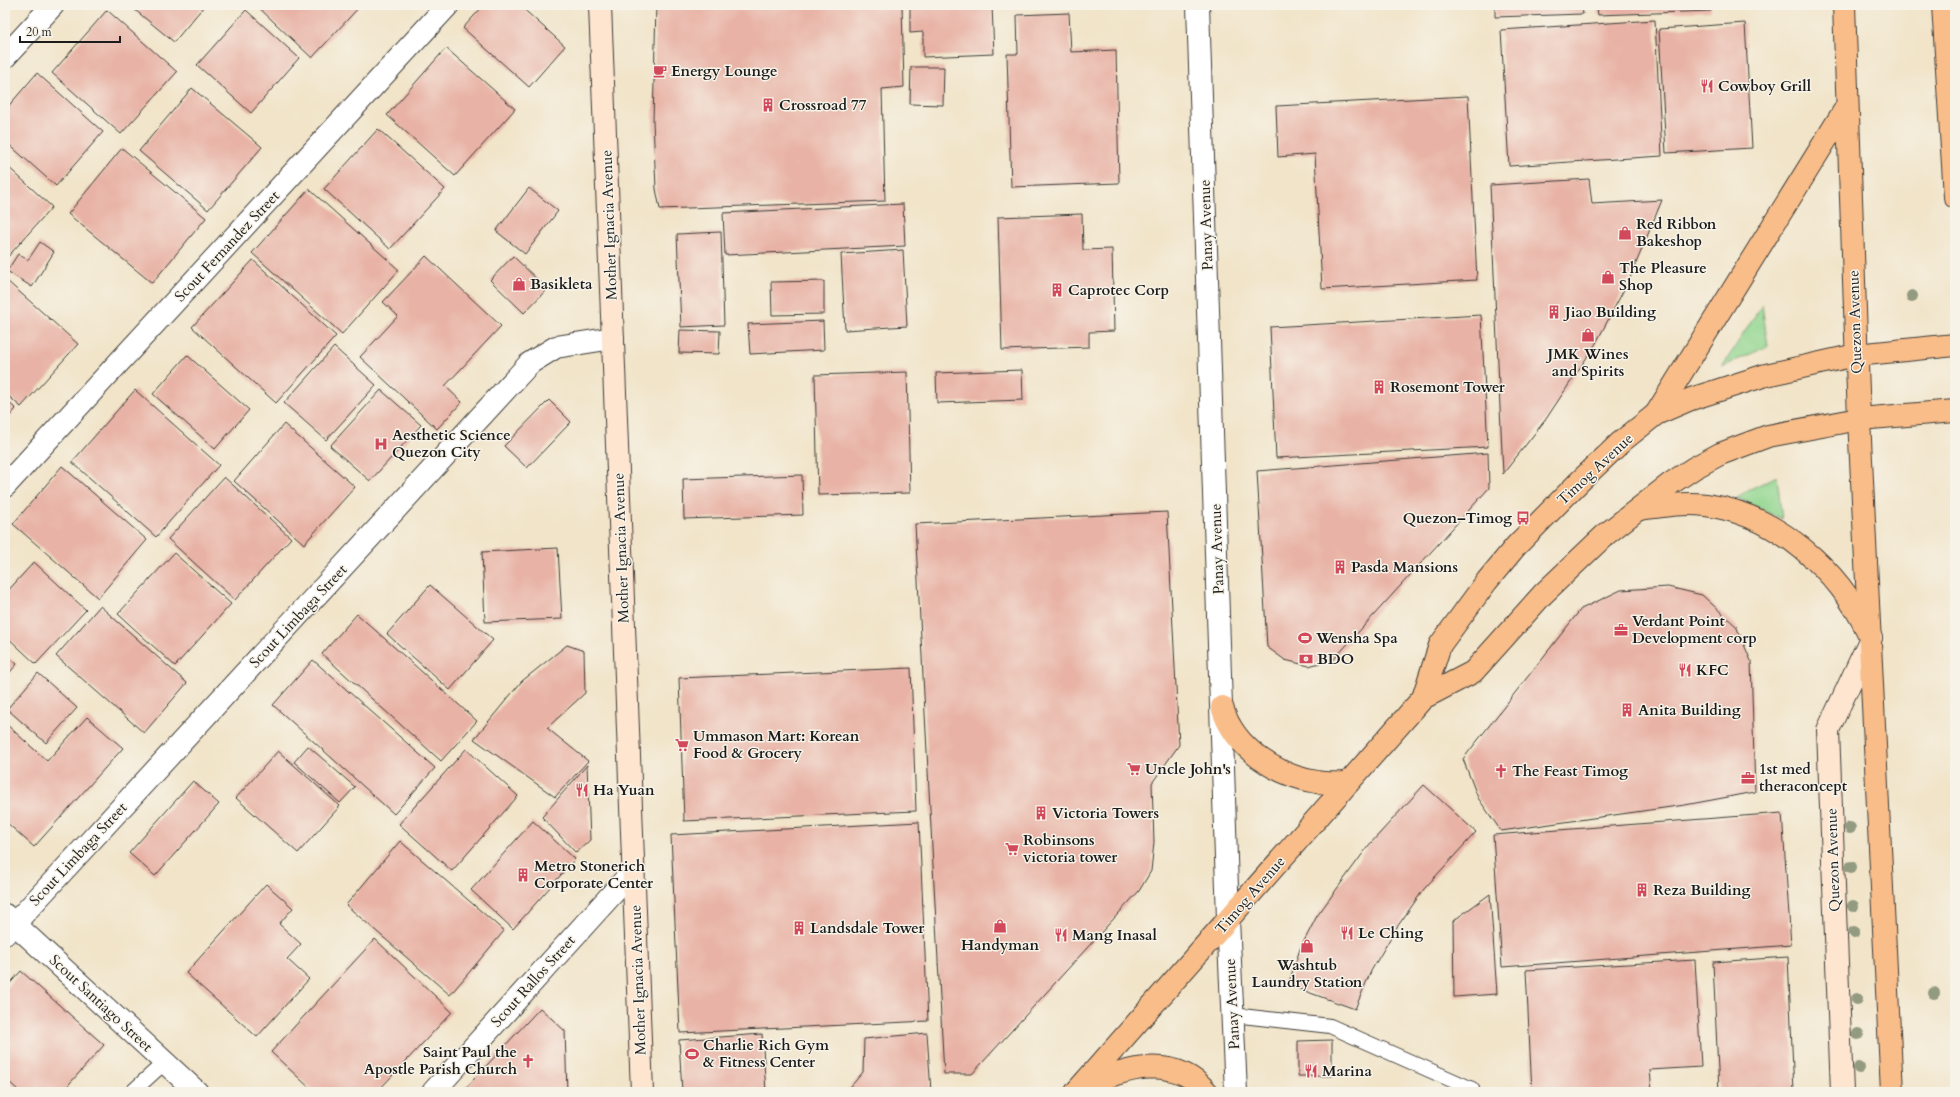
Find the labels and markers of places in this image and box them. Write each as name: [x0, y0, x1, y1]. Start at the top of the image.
place label: Energy Lounge: [671, 61, 778, 81]
cafe icon: Energy Lounge: [652, 63, 668, 79]
place label: Cowboy Grill: [1718, 76, 1812, 96]
restaurant icon: Cowboy Grill: [1699, 78, 1715, 94]
place label: Crossroad 77: [779, 95, 867, 115]
building icon: Crossroad 77: [760, 97, 776, 113]
place label: Red Ribbon Bakeshop: [1636, 214, 1717, 251]
shop icon: Red Ribbon Bakeshop: [1617, 225, 1633, 241]
place label: The Pleasure Shop: [1619, 258, 1707, 295]
shop icon: The Pleasure Shop: [1600, 269, 1616, 285]
place label: Basikleta: [530, 274, 593, 294]
shop icon: Basikleta: [511, 276, 527, 292]
place label: Caprotec Corp: [1068, 280, 1169, 300]
building icon: Caprotec Corp: [1049, 282, 1065, 298]
place label: Jiao Building: [1563, 302, 1656, 322]
building icon: Jiao Building: [1546, 304, 1562, 320]
shop icon: JMK Wines and Spirits: [1580, 327, 1596, 343]
place label: JMK Wines and Spirits: [1546, 344, 1628, 381]
place label: Rosemont Tower: [1390, 377, 1506, 397]
building icon: Rosemont Tower: [1371, 379, 1387, 395]
place label: Aesthetic Science Quezon City: [392, 425, 511, 462]
hospital icon: Aesthetic Science Quezon City: [373, 436, 389, 452]
place label: Quezon–Timog: [1403, 508, 1512, 528]
bus stop icon: Quezon–Timog: [1515, 510, 1531, 526]
place label: Pasda Mansions: [1351, 557, 1458, 577]
building icon: Pasda Mansions: [1332, 559, 1348, 575]
place label: Verdant Point Development corp: [1632, 611, 1757, 648]
office icon: Verdant Point Development corp: [1613, 622, 1629, 638]
place label: Wensha Spa: [1315, 628, 1398, 648]
sports icon: Wensha Spa: [1297, 630, 1313, 646]
place label: BDO: [1317, 649, 1354, 669]
bank icon: BDO: [1298, 651, 1314, 667]
place label: KFC: [1696, 660, 1729, 680]
restaurant icon: KFC: [1677, 662, 1693, 678]
place label: Anita Building: [1638, 700, 1741, 720]
building icon: Anita Building: [1619, 702, 1635, 718]
place label: Ummason Mart: Korean Food & Grocery: [693, 726, 860, 763]
supermarket icon: Ummason Mart: Korean Food & Grocery: [674, 737, 690, 753]
place label: Uncle John's: [1145, 759, 1231, 779]
place label: 1st med theraconcept: [1759, 759, 1848, 796]
supermarket icon: Uncle John's: [1126, 761, 1142, 777]
place label: The Feast Timog: [1512, 761, 1628, 781]
church icon: The Feast Timog: [1493, 763, 1509, 779]
office icon: 1st med theraconcept: [1740, 770, 1756, 786]
place label: Ha Yuan: [593, 780, 655, 800]
restaurant icon: Ha Yuan: [574, 782, 590, 798]
place label: Victoria Towers: [1052, 803, 1159, 823]
building icon: Victoria Towers: [1033, 805, 1049, 821]
place label: Robinsons victoria tower: [1023, 830, 1118, 867]
supermarket icon: Robinsons victoria tower: [1004, 841, 1020, 857]
place label: Metro Stonerich Corporate Center: [534, 856, 654, 893]
building icon: Metro Stonerich Corporate Center: [515, 867, 531, 883]
place label: Reza Building: [1653, 880, 1751, 900]
building icon: Reza Building: [1634, 882, 1650, 898]
place label: Landsdale Tower: [810, 918, 925, 938]
shop icon: Handyman: [992, 918, 1008, 934]
building icon: Landsdale Tower: [791, 920, 807, 936]
place label: Le Ching: [1358, 923, 1423, 943]
place label: Mang Inasal: [1072, 925, 1158, 945]
restaurant icon: Le Ching: [1339, 925, 1355, 941]
restaurant icon: Mang Inasal: [1053, 927, 1069, 943]
place label: Handyman: [961, 935, 1039, 955]
shop icon: Washtub Laundry Station: [1299, 938, 1315, 954]
place label: Washtub Laundry Station: [1252, 955, 1363, 992]
place label: Charlie Rich Gym & Fitness Center: [703, 1035, 829, 1072]
place label: Saint Paul the Apostle Parish Church: [364, 1042, 518, 1079]
sports icon: Charlie Rich Gym & Fitness Center: [684, 1046, 700, 1062]
church icon: Saint Paul the Apostle Parish Church: [520, 1053, 536, 1069]
place label: Marina: [1322, 1061, 1372, 1081]
restaurant icon: Marina: [1303, 1063, 1319, 1079]

